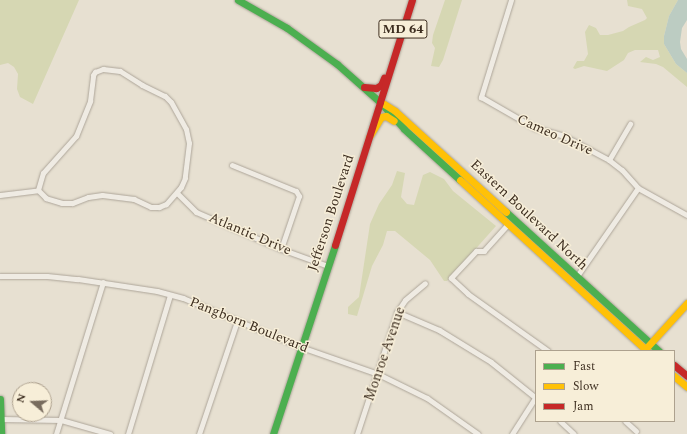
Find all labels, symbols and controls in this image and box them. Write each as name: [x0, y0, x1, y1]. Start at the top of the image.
road number: MD 64: [378, 18, 428, 40]
street label: Cameo Drive: [515, 111, 595, 159]
street label: Jefferson Boulevard: [304, 153, 358, 273]
street label: Eastern Boulevard North: [467, 156, 591, 274]
street label: Atlantic Drive: [206, 209, 294, 259]
street label: Pangborn Boulevard: [187, 294, 311, 356]
street label: Monroe Avenue: [361, 305, 409, 403]
legend: [535, 350, 675, 422]
text: Fast: [573, 357, 595, 376]
text: Slow: [573, 377, 598, 396]
north arrow: [12, 382, 52, 422]
text: N: [12, 391, 31, 405]
text: Jam: [573, 397, 594, 416]

